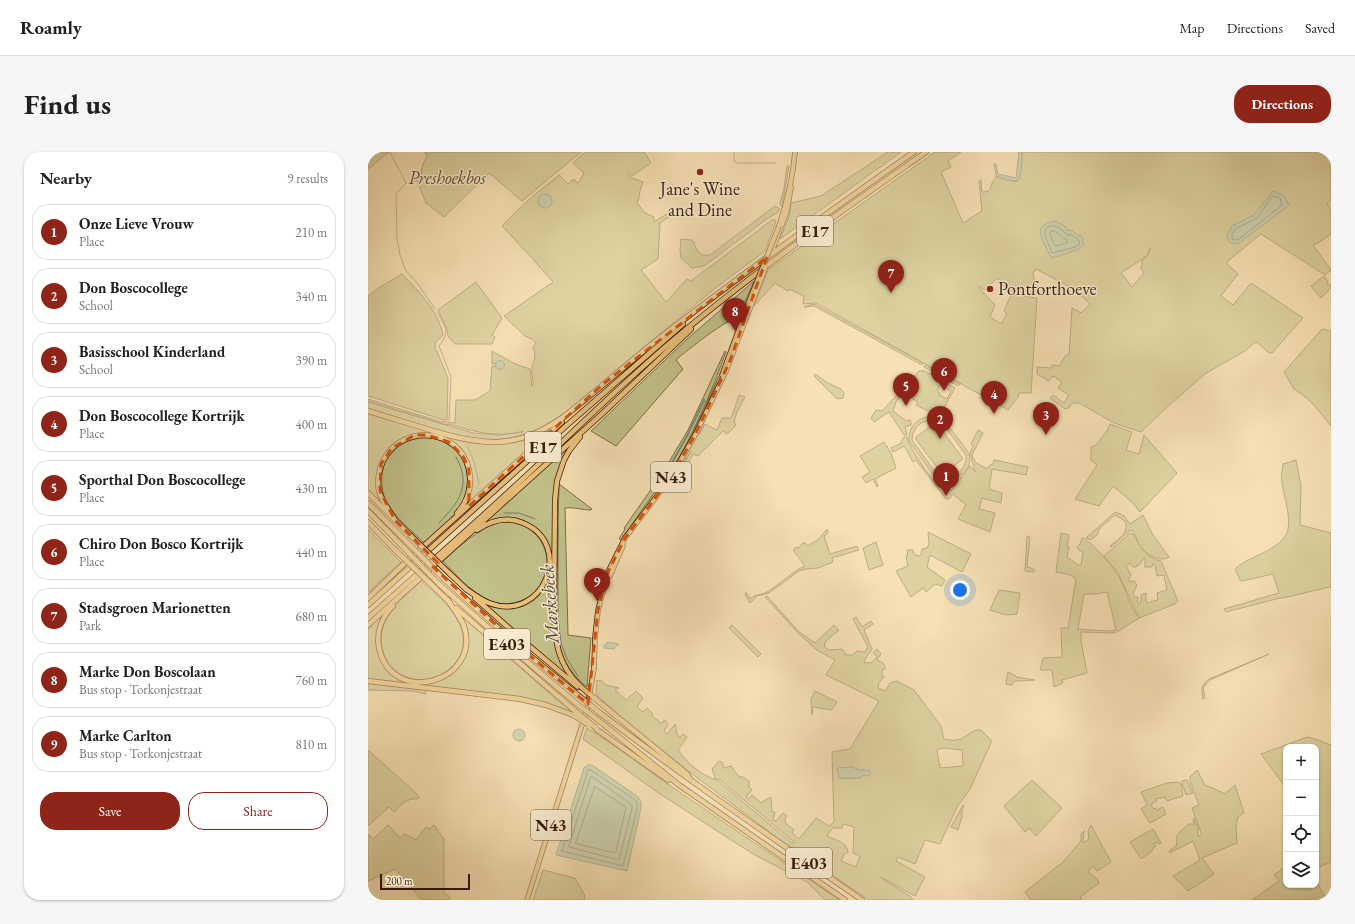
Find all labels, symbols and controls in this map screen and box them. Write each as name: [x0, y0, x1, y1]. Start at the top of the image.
text: Roamly: [20, 15, 82, 40]
text: Map: [1179, 19, 1205, 37]
text: Directions: [1227, 19, 1283, 37]
text: Saved: [1305, 19, 1335, 37]
button: Directions: [1234, 85, 1331, 123]
text: Find us: [24, 86, 111, 122]
park label: Preshoekbos: [408, 166, 487, 189]
text: Nearby: [40, 167, 92, 189]
marker: Jane's Wine and Dine: [695, 167, 705, 177]
text: 9 results: [287, 170, 328, 187]
place label: Jane's Wine and Dine: [658, 177, 740, 221]
text: Onze Lieve Vrouw: [79, 214, 194, 233]
road number: E17: [797, 216, 833, 246]
text: 1: [51, 224, 57, 241]
text: 210 m: [296, 224, 327, 241]
text: Place: [79, 233, 105, 250]
pin: 7: [878, 260, 904, 293]
place label: Pontforthoeve: [998, 277, 1097, 300]
text: Don Boscocollege: [79, 278, 188, 297]
marker: Pontforthoeve: [985, 284, 995, 294]
text: 2: [51, 288, 57, 305]
text: 340 m: [296, 288, 327, 305]
text: School: [79, 297, 113, 314]
pin: 8: [722, 298, 748, 331]
text: Basisschool Kinderland: [79, 342, 225, 361]
text: 3: [51, 352, 57, 369]
text: 390 m: [296, 352, 327, 369]
pin: 6: [931, 358, 957, 391]
text: School: [79, 361, 113, 378]
pin: 5: [893, 373, 919, 406]
pin: 4: [981, 381, 1007, 414]
pin: 3: [1033, 402, 1059, 435]
text: Don Boscocollege Kortrijk: [79, 406, 245, 425]
pin: 2: [927, 406, 953, 439]
text: 4: [51, 416, 57, 433]
text: 400 m: [296, 416, 327, 433]
text: Place: [79, 425, 105, 442]
road number: E17: [525, 432, 561, 462]
road number: N43: [651, 462, 691, 492]
pin: 1: [933, 463, 959, 496]
text: Sporthal Don Boscocollege: [79, 470, 246, 489]
text: 5: [51, 480, 57, 497]
text: 430 m: [296, 480, 327, 497]
text: Place: [79, 489, 105, 506]
text: Chiro Don Bosco Kortrijk: [79, 534, 244, 553]
text: 6: [51, 544, 57, 561]
text: 440 m: [296, 544, 327, 561]
text: Place: [79, 553, 105, 570]
water label: Markebeek: [534, 563, 565, 645]
pin: 9: [584, 568, 610, 601]
your location: [950, 580, 970, 600]
text: Stadsgroen Marionetten: [79, 598, 231, 617]
text: 7: [51, 608, 57, 625]
text: 680 m: [296, 608, 327, 625]
text: Park: [79, 617, 101, 634]
road number: E403: [484, 629, 530, 659]
text: Marke Don Boscolaan: [79, 662, 216, 681]
text: 8: [51, 672, 57, 689]
text: 760 m: [296, 672, 327, 689]
text: Bus stop · Torkonjestraat: [79, 681, 202, 698]
text: Marke Carlton: [79, 726, 172, 745]
text: 9: [51, 736, 57, 753]
text: 810 m: [296, 736, 327, 753]
map controls: [1283, 744, 1319, 888]
button: +: [1283, 744, 1319, 780]
text: Bus stop · Torkonjestraat: [79, 745, 202, 762]
button: −: [1283, 780, 1319, 816]
button: Save: [40, 792, 180, 830]
button: Share: [188, 792, 328, 830]
road number: N43: [531, 810, 571, 840]
button: locate: [1283, 816, 1319, 852]
road number: E403: [786, 848, 832, 878]
button: layers: [1283, 852, 1319, 888]
scale bar: [380, 872, 470, 891]
text: 200 m: [386, 874, 413, 888]

